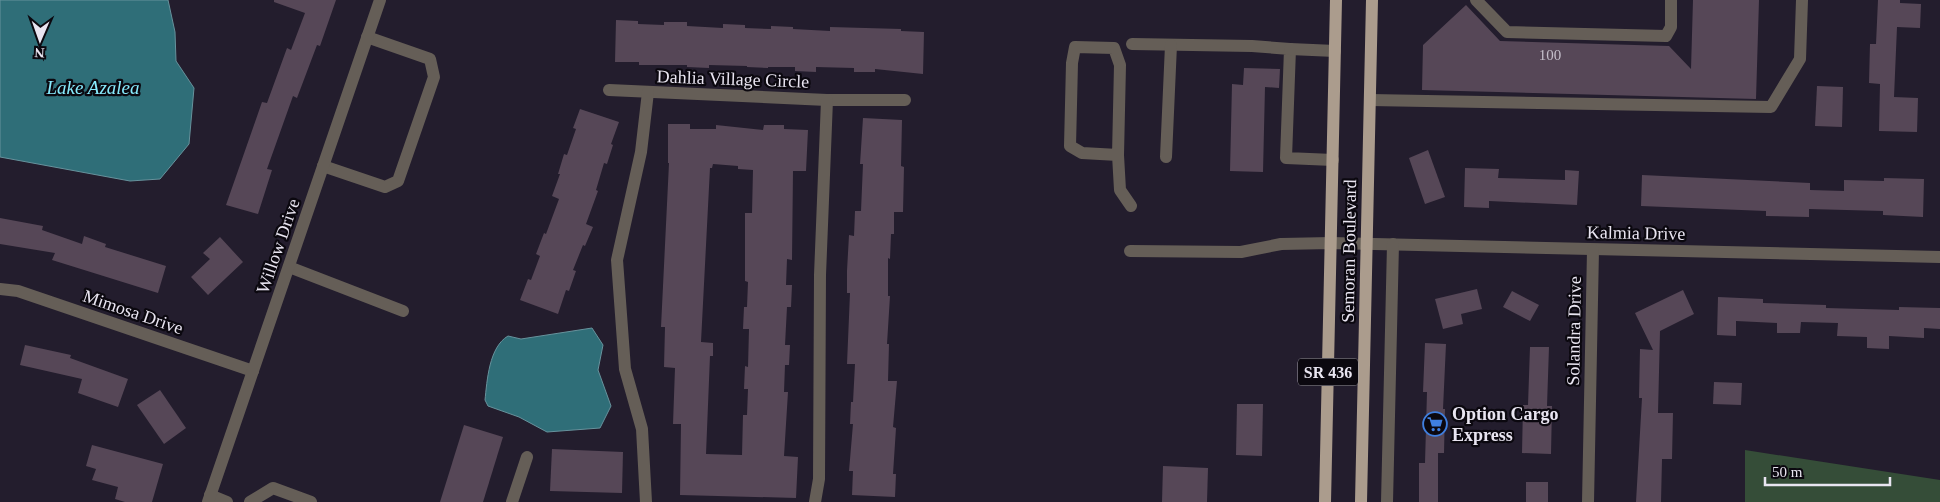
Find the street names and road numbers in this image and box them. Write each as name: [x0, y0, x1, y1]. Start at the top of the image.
street label: Dahlia Village Circle: [656, 66, 810, 92]
street label: Semoran Boulevard: [1338, 179, 1360, 323]
street label: Willow Drive: [252, 196, 304, 296]
street label: Kalmia Drive: [1587, 222, 1685, 244]
street label: Solandra Drive: [1563, 276, 1585, 386]
street label: Mimosa Drive: [80, 286, 186, 338]
road number: SR 436: [1298, 358, 1358, 386]

